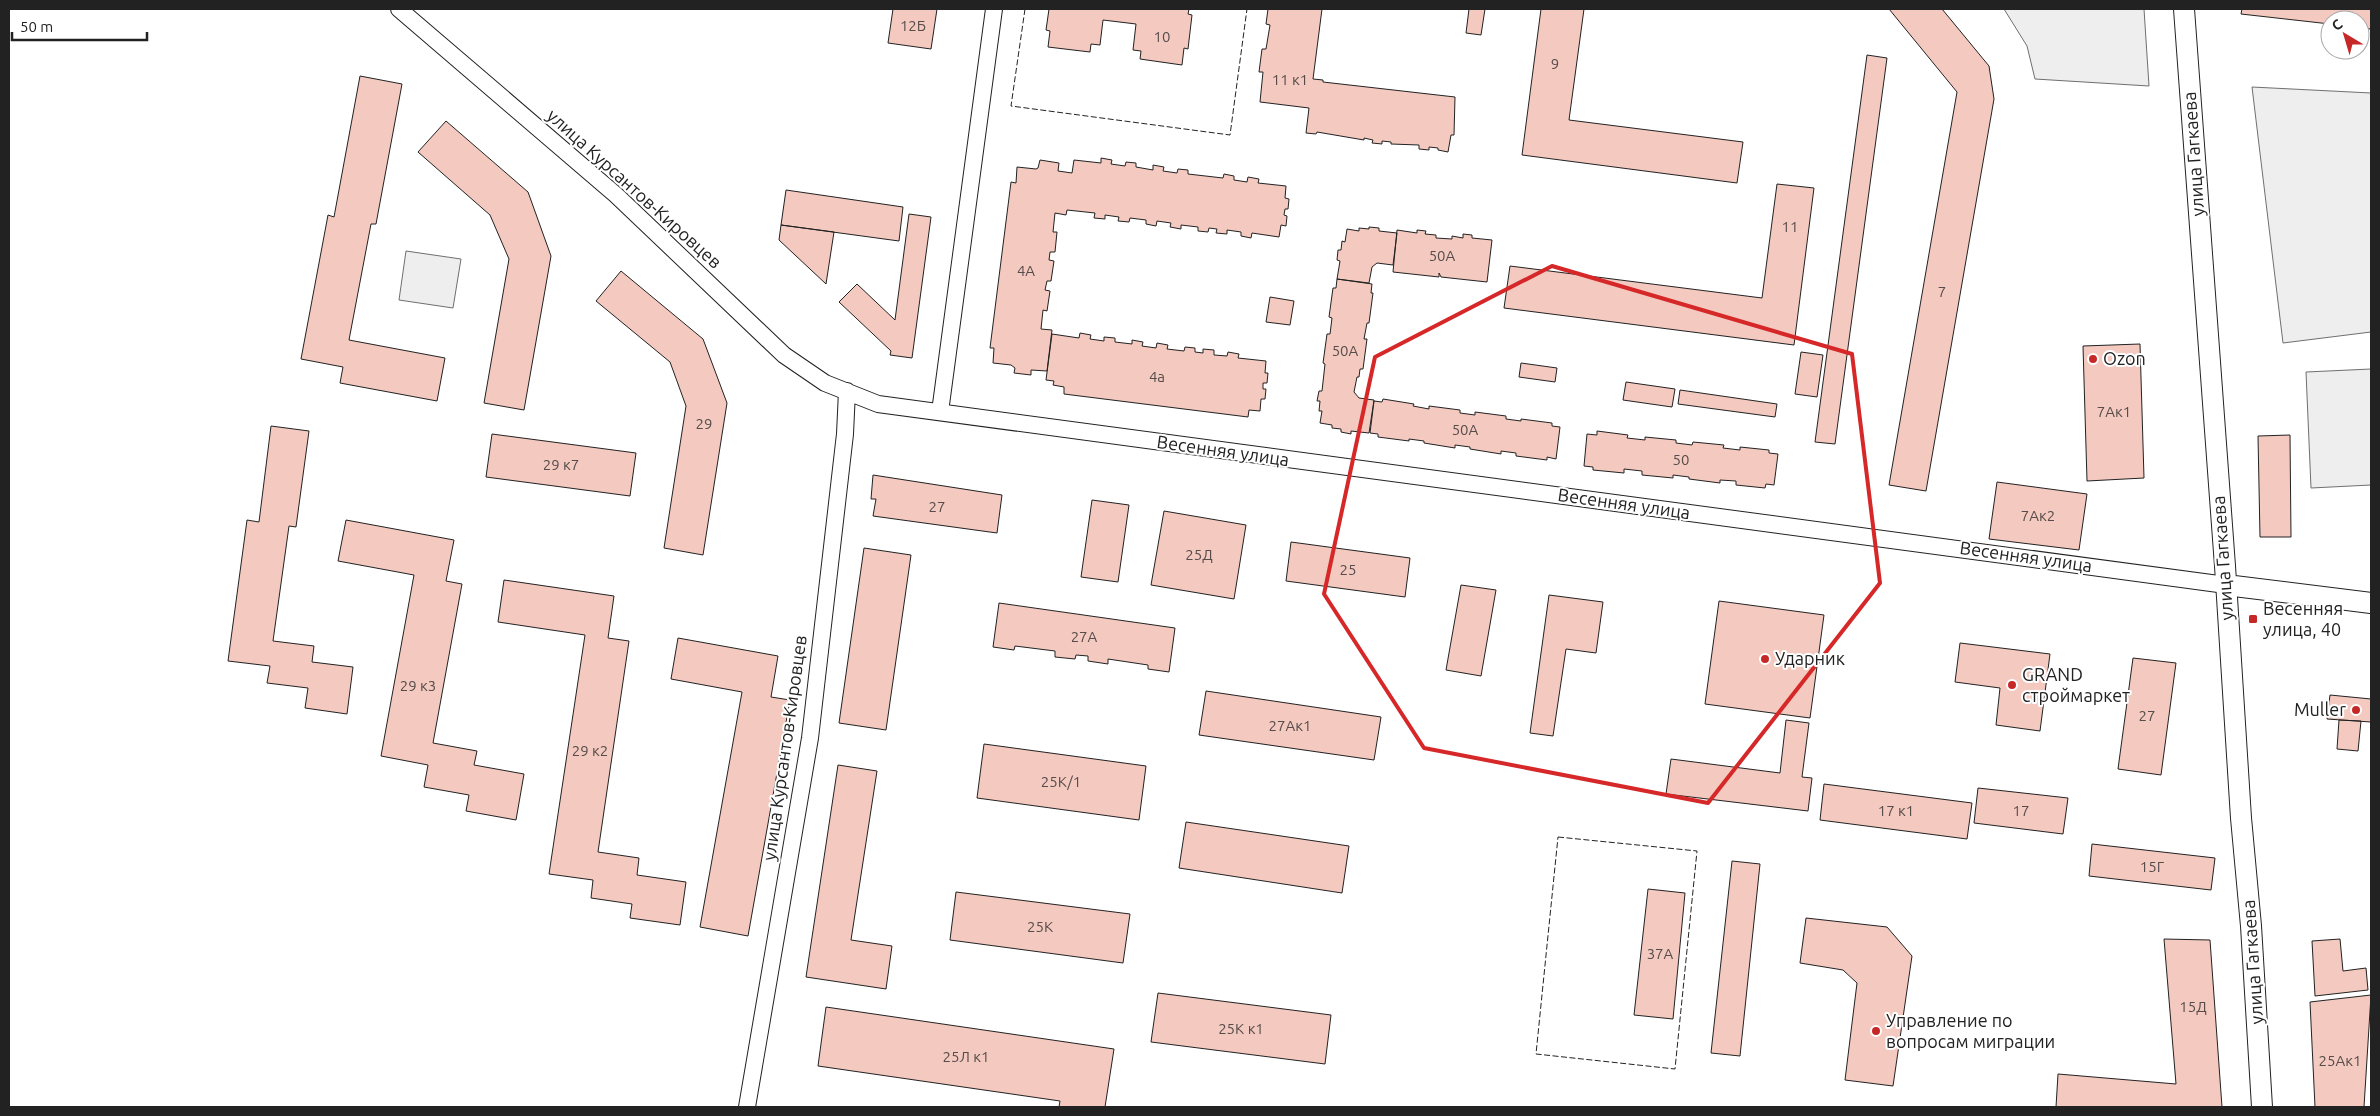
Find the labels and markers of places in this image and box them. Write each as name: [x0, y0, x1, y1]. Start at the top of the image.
place label: Ozon: [2103, 348, 2146, 368]
marker: Ozon: [2087, 353, 2099, 365]
place label: Весенняя улица, 40: [2263, 598, 2343, 639]
marker: Весенняя улица, 40: [2247, 613, 2259, 625]
place label: Ударник: [1775, 648, 1845, 668]
marker: Ударник: [1759, 653, 1771, 665]
place label: GRAND строймаркет: [2022, 664, 2130, 705]
marker: GRAND строймаркет: [2006, 679, 2018, 691]
place label: Muller: [2294, 699, 2346, 719]
marker: Muller: [2350, 704, 2362, 716]
place label: Управление по вопросам миграции: [1886, 1010, 2055, 1051]
marker: Управление по вопросам миграции: [1870, 1025, 1882, 1037]

